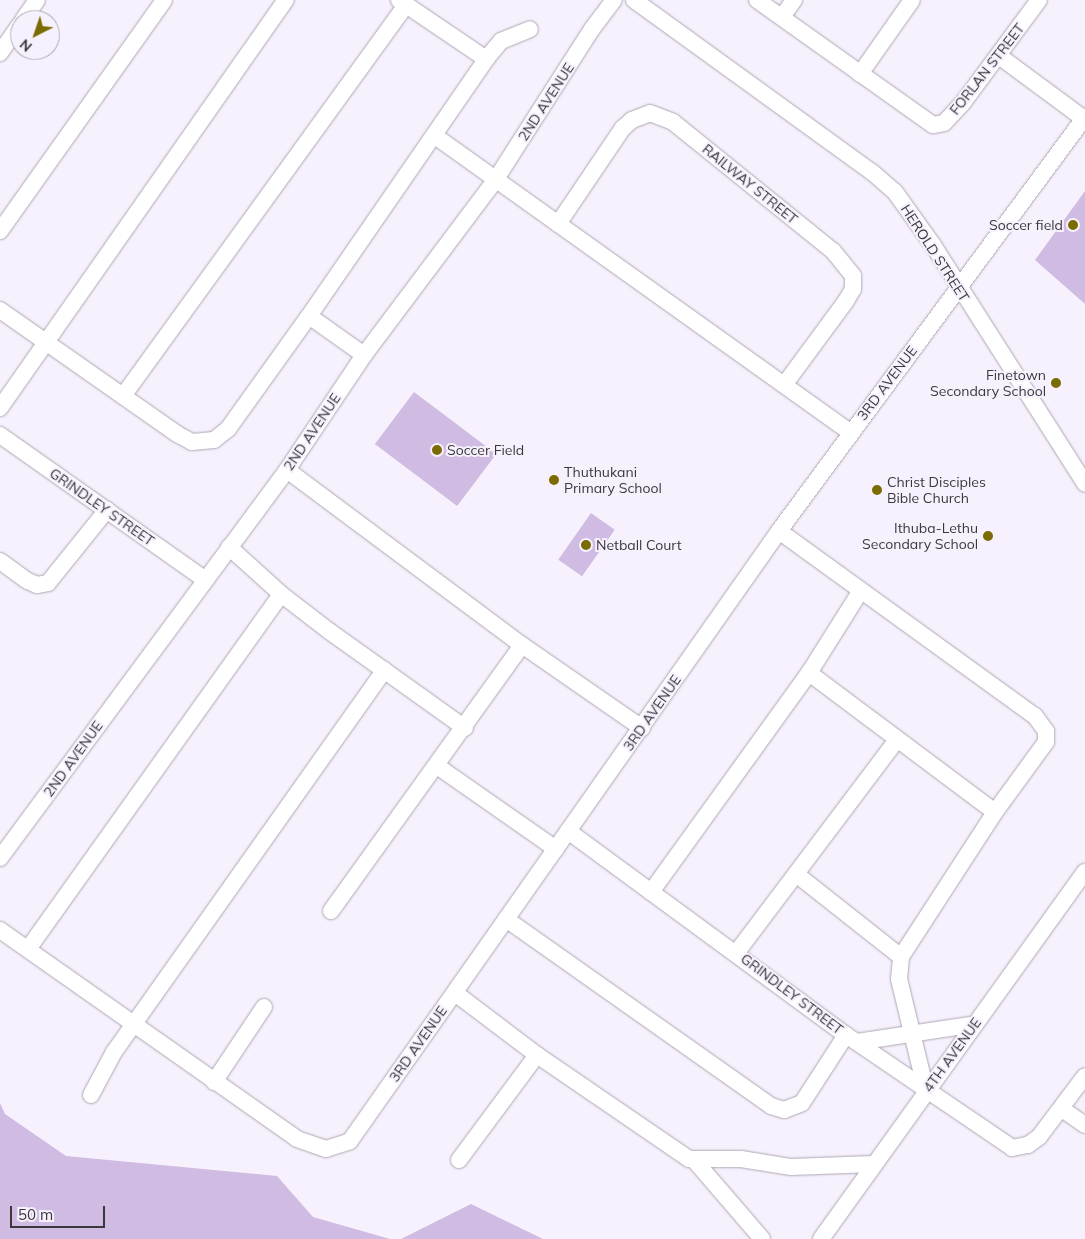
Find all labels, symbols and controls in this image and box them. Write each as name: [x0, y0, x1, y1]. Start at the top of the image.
north arrow: [10, 10, 60, 60]
street label: FORLAN STREET: [946, 20, 1028, 118]
text: N: [16, 35, 36, 56]
street label: 2ND AVENUE: [515, 60, 577, 144]
street label: RAILWAY STREET: [699, 141, 801, 227]
street label: HEROLD STREET: [897, 201, 973, 305]
place label: Soccer field: [989, 217, 1063, 233]
marker: Soccer field: [1067, 219, 1079, 231]
street label: 3RD AVENUE: [854, 343, 920, 423]
place label: Finetown Secondary School: [930, 367, 1046, 400]
marker: Finetown Secondary School: [1050, 377, 1062, 389]
street label: 2ND AVENUE: [280, 390, 344, 474]
place label: Soccer Field: [447, 442, 524, 458]
marker: Soccer Field: [431, 444, 443, 456]
place label: Thuthukani Primary School: [564, 464, 662, 497]
street label: GRINDLEY STREET: [46, 465, 158, 549]
marker: Thuthukani Primary School: [548, 474, 560, 486]
place label: Christ Disciples Bible Church: [887, 474, 986, 507]
marker: Christ Disciples Bible Church: [871, 484, 883, 496]
place label: Ithuba-Lethu Secondary School: [862, 520, 978, 552]
marker: Ithuba-Lethu Secondary School: [982, 530, 994, 542]
place label: Netball Court: [596, 537, 682, 553]
marker: Netball Court: [580, 539, 592, 551]
street label: 3RD AVENUE: [620, 672, 684, 754]
street label: 2ND AVENUE: [40, 718, 106, 800]
street label: GRINDLEY STREET: [738, 950, 846, 1038]
street label: 3RD AVENUE: [386, 1003, 450, 1085]
street label: 4TH AVENUE: [919, 1015, 985, 1095]
scale bar: [12, 1196, 108, 1228]
text: 50 m: [18, 1205, 53, 1224]

